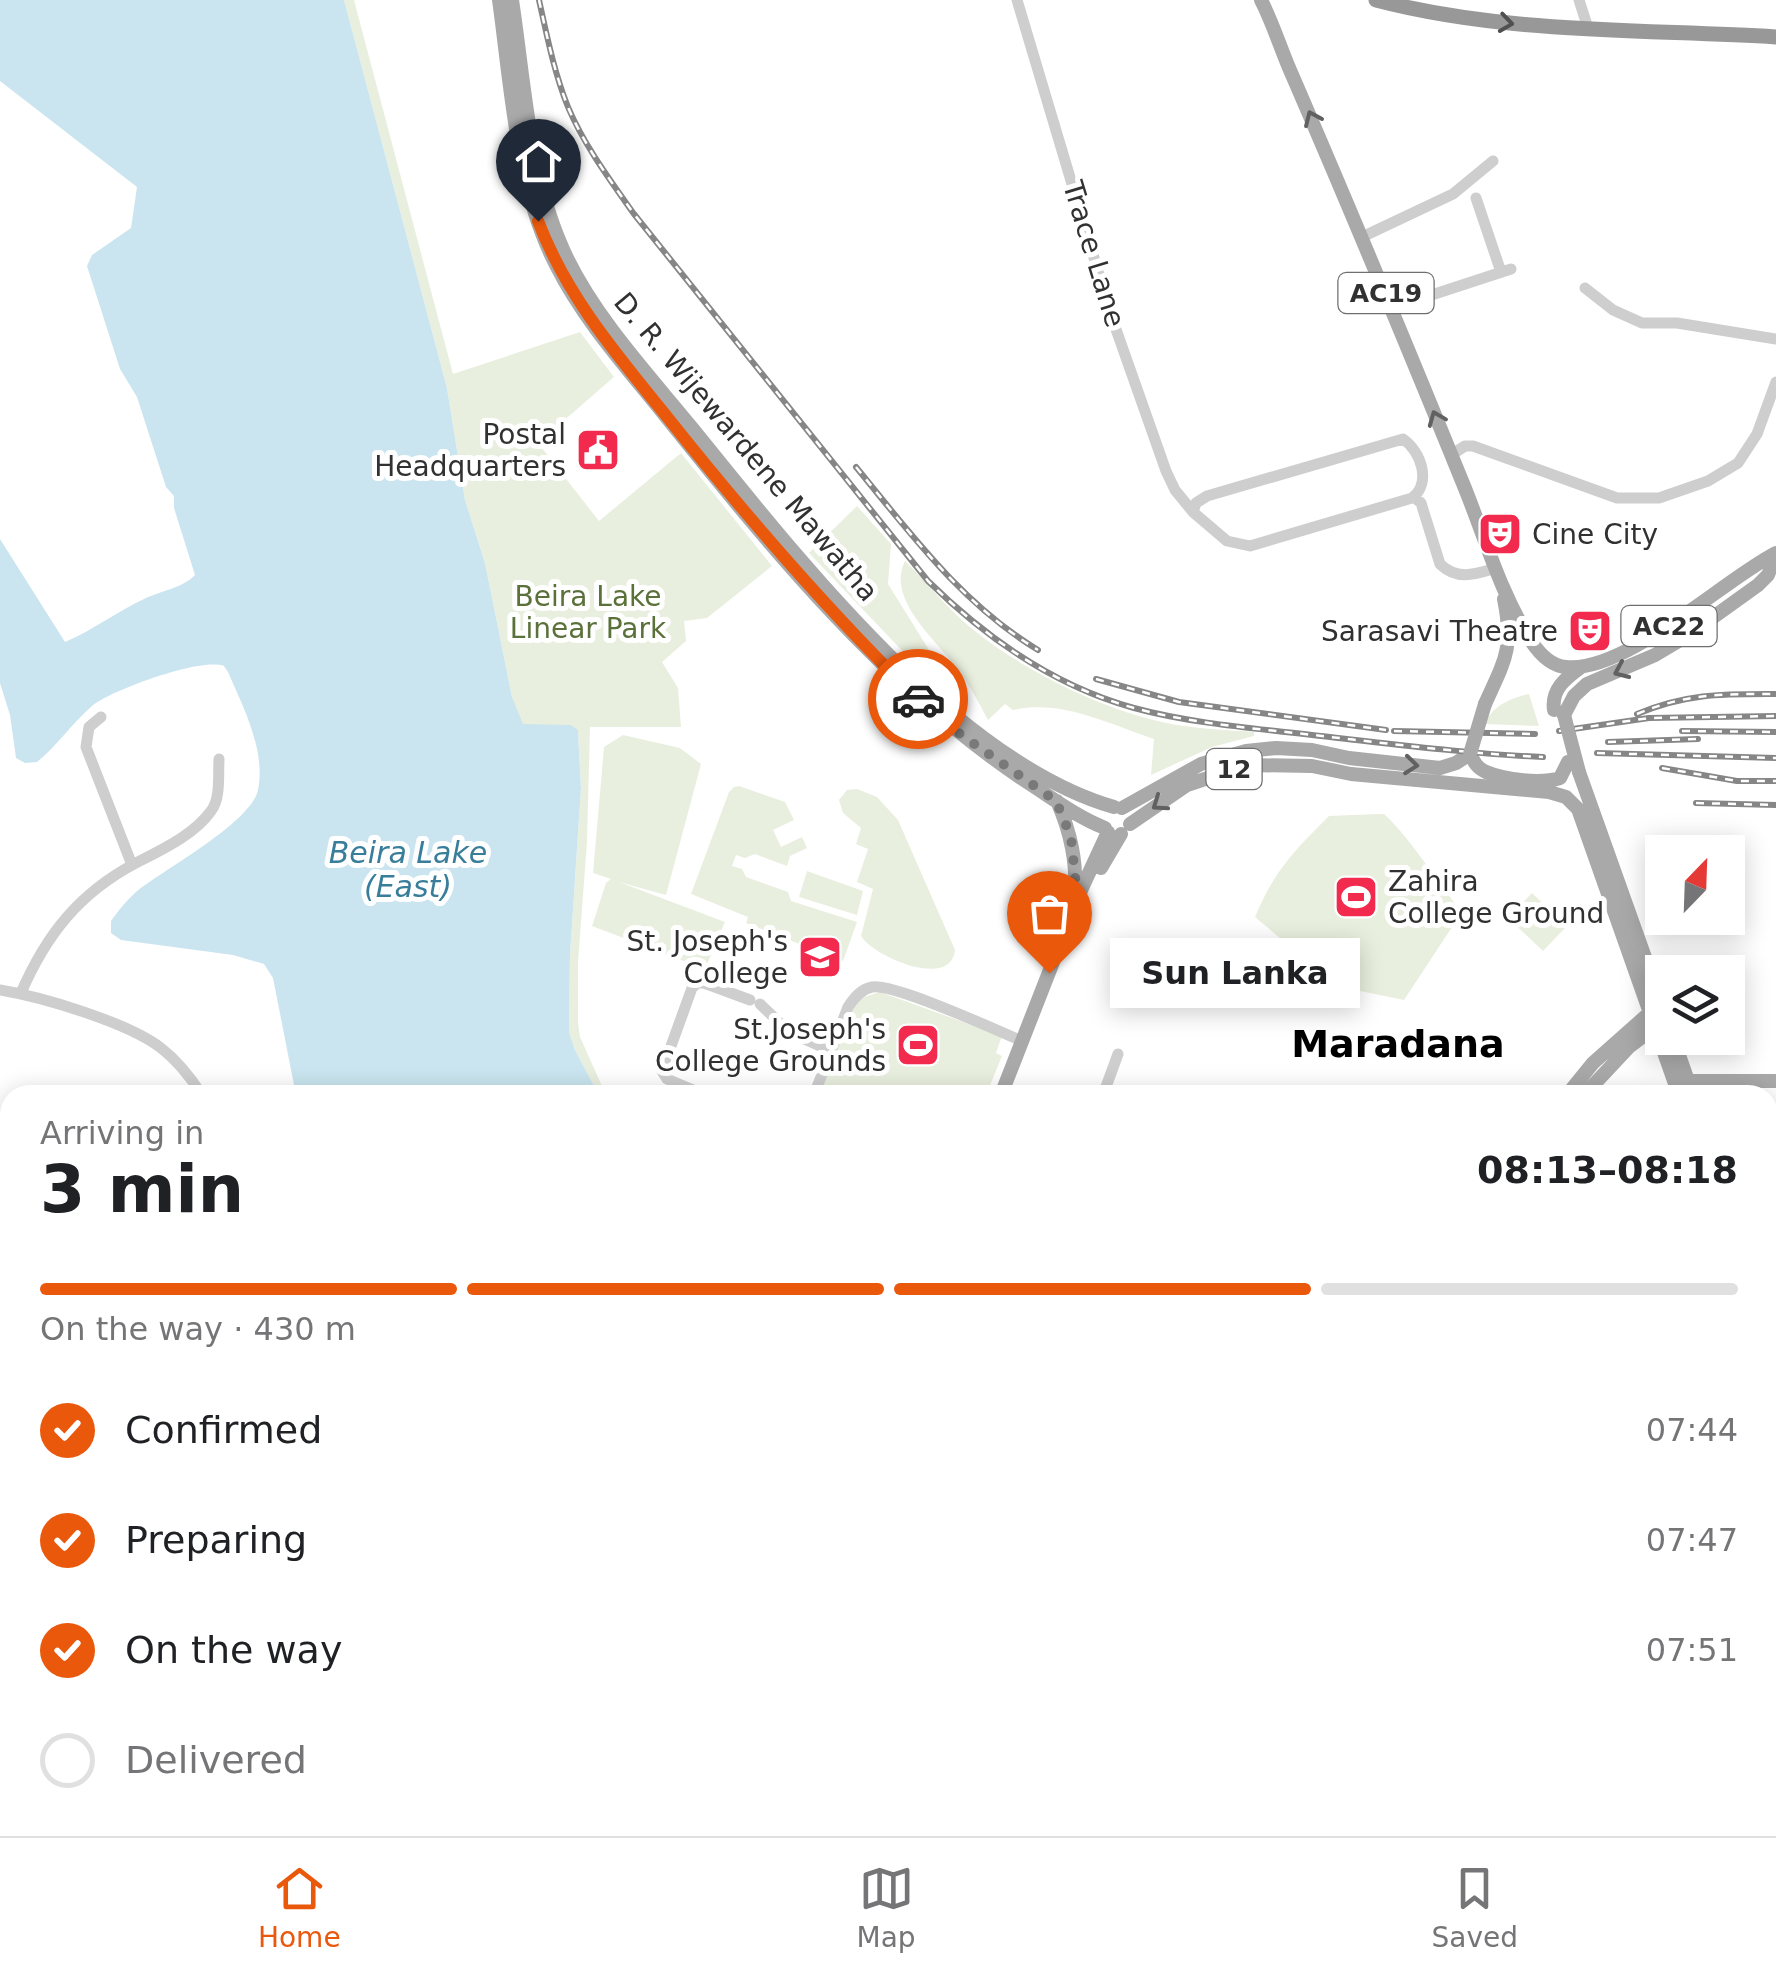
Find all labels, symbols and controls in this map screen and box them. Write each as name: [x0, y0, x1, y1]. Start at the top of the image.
one-way arrow: [1498, 11, 1515, 32]
one-way arrow: [1304, 110, 1324, 128]
pin: [496, 119, 581, 222]
icon: home: [511, 134, 566, 189]
street label: Trace Lane: [1056, 176, 1132, 331]
road number: AC19: [1338, 273, 1434, 313]
street label: D. R. Wijewardene Mawatha: [607, 286, 885, 608]
one-way arrow: [1428, 410, 1448, 428]
place label: Postal Headquarters: [374, 418, 566, 483]
public building icon: Postal Headquarters: [575, 427, 621, 473]
theatre icon: Cine City: [1477, 511, 1523, 557]
place label: Cine City: [1532, 518, 1658, 551]
park label: Beira Lake Linear Park: [510, 580, 667, 645]
road number: AC22: [1622, 606, 1716, 646]
theatre icon: Sarasavi Theatre: [1567, 608, 1613, 654]
place label: Sarasavi Theatre: [1321, 615, 1558, 648]
courier: [868, 649, 968, 749]
one-way arrow: [1613, 659, 1631, 679]
icon: car: [891, 672, 946, 727]
road number: 12: [1206, 749, 1262, 789]
one-way arrow: [1404, 754, 1420, 775]
one-way arrow: [1152, 792, 1170, 810]
water label: Beira Lake (East): [329, 835, 487, 904]
north arrow: [1645, 835, 1745, 935]
map controls: [1645, 835, 1745, 1055]
place label: Zahira College Ground: [1388, 865, 1604, 930]
pin: [1007, 871, 1092, 974]
sports icon: Zahira College Ground: [1333, 874, 1379, 920]
icon: bag: [1022, 886, 1077, 941]
place label: St. Joseph's College: [626, 925, 788, 990]
school or university icon: St. Joseph's College: [797, 934, 843, 980]
callout: Sun Lanka: [1109, 938, 1359, 1008]
text: Sun Lanka: [1141, 954, 1329, 992]
button: layers: [1645, 955, 1745, 1055]
place label: St.Joseph's College Grounds: [655, 1013, 886, 1078]
sports icon: St.Joseph's College Grounds: [895, 1022, 941, 1068]
district label: Maradana: [1291, 1022, 1505, 1066]
text: Arriving in: [40, 1114, 204, 1152]
text: 08:13–08:18: [1477, 1148, 1738, 1192]
text: 3 min: [40, 1152, 244, 1227]
text: On the way · 430 m: [40, 1310, 356, 1348]
icon: check: [40, 1403, 95, 1458]
text: Confirmed: [125, 1408, 322, 1452]
text: 07:44: [1646, 1411, 1738, 1449]
icon: check: [40, 1513, 95, 1568]
text: Preparing: [125, 1518, 307, 1562]
text: 07:47: [1646, 1521, 1738, 1559]
icon: check: [40, 1623, 95, 1678]
text: On the way: [125, 1628, 342, 1672]
text: 07:51: [1646, 1631, 1738, 1669]
text: Delivered: [125, 1738, 307, 1782]
tab: Home: [258, 1861, 341, 1954]
tab: Map: [857, 1861, 916, 1954]
tab: Saved: [1432, 1861, 1518, 1954]

